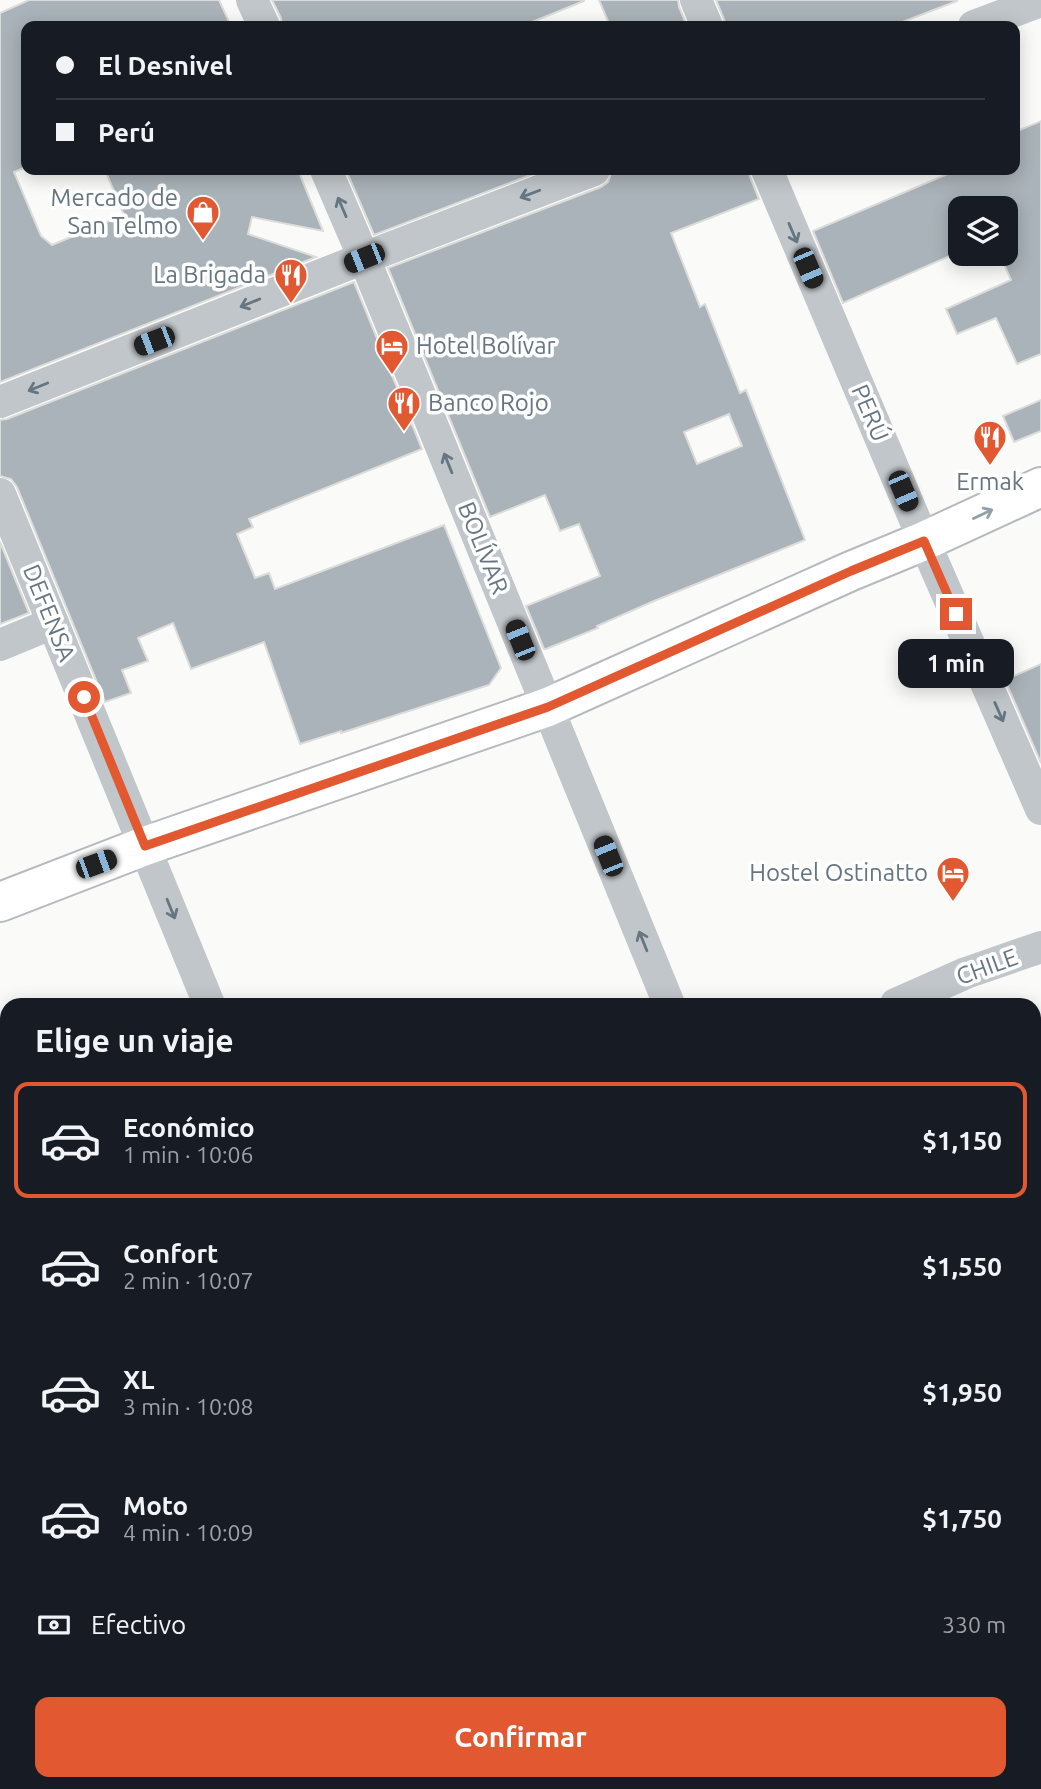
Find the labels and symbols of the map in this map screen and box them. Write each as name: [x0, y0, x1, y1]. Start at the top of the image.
place label: Mercado de San Telmo: [51, 184, 178, 239]
one-way arrow: [520, 189, 542, 202]
shop icon: Mercado de San Telmo: [184, 193, 222, 242]
one-way arrow: [335, 197, 348, 219]
one-way arrow: [787, 221, 800, 243]
car: [341, 240, 388, 276]
car: [791, 245, 826, 291]
restaurant icon: La Brigada: [272, 256, 310, 305]
place label: La Brigada: [153, 261, 266, 288]
one-way arrow: [239, 298, 261, 311]
car: [131, 324, 178, 358]
hotel icon: Hotel Bolívar: [373, 327, 411, 376]
place label: Hotel Bolívar: [416, 332, 556, 359]
street label: PERÚ: [846, 380, 895, 445]
one-way arrow: [28, 381, 49, 394]
restaurant icon: Banco Rojo: [385, 384, 423, 433]
place label: Banco Rojo: [428, 389, 549, 416]
restaurant icon: Ermak: [971, 418, 1009, 467]
one-way arrow: [441, 452, 454, 474]
car: [886, 468, 921, 514]
place label: Ermak: [956, 468, 1024, 495]
street label: BOLÍVAR: [453, 498, 515, 598]
one-way arrow: [972, 506, 993, 519]
street label: DEFENSA: [18, 561, 81, 665]
route end: [940, 598, 972, 630]
car: [503, 617, 538, 663]
callout: 1 min: [898, 638, 1014, 688]
route start: [68, 681, 100, 713]
one-way arrow: [993, 701, 1006, 722]
car: [591, 833, 626, 879]
car: [73, 847, 120, 881]
hotel icon: Hostel Ostinatto: [934, 854, 972, 903]
place label: Hostel Ostinatto: [749, 859, 928, 886]
one-way arrow: [165, 898, 178, 920]
one-way arrow: [636, 931, 649, 953]
street label: CHILE: [952, 943, 1021, 990]

